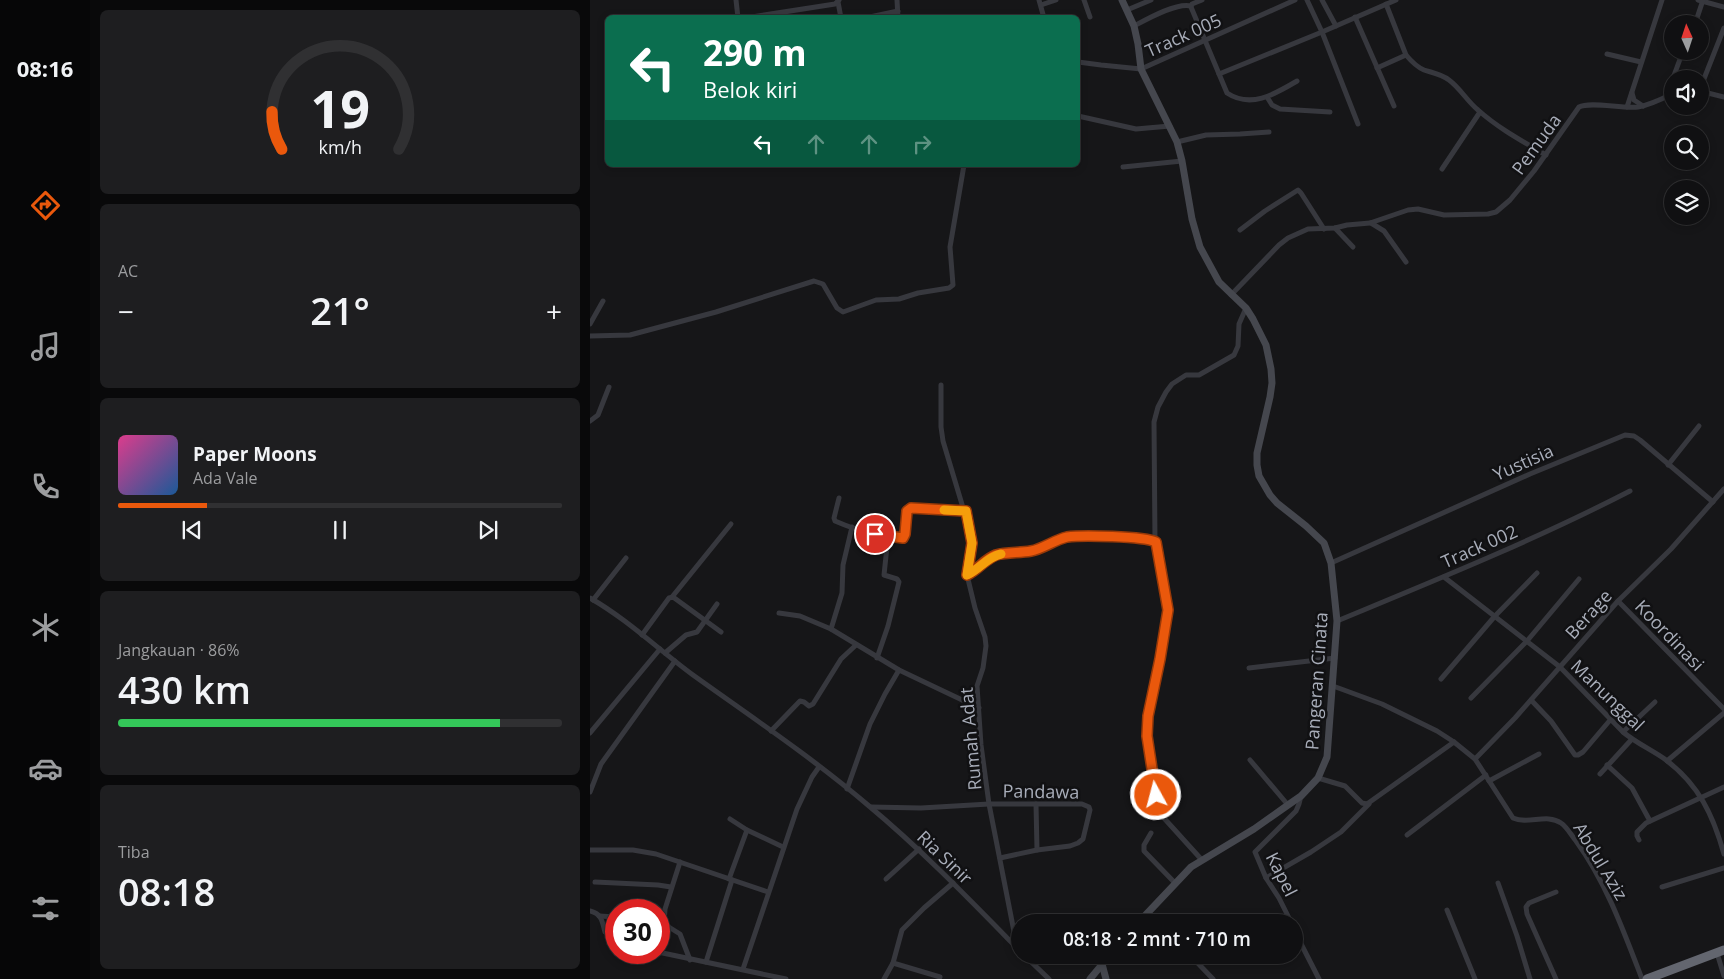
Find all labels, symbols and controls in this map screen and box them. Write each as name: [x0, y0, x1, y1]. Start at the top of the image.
street label: Track 005: [1141, 8, 1225, 62]
north arrow: [1664, 15, 1709, 60]
map controls: [1664, 15, 1709, 225]
text: 290 m: [703, 29, 807, 76]
icon: left: [620, 35, 685, 100]
text: 08:16: [17, 53, 73, 83]
button: sound: [1664, 70, 1709, 115]
text: 19: [310, 72, 370, 143]
text: Belok kiri: [703, 74, 797, 104]
street label: Pemuda: [1506, 109, 1566, 179]
button: search: [1664, 125, 1709, 170]
icon: left: [749, 130, 777, 158]
icon: ahead: [802, 130, 830, 158]
icon: ahead: [855, 130, 883, 158]
icon: right: [908, 130, 936, 158]
text: km/h: [318, 135, 362, 159]
button: layers: [1664, 180, 1709, 225]
icon: directions: [28, 188, 63, 223]
text: AC: [118, 260, 138, 282]
text: 21°: [310, 284, 370, 336]
text: −: [118, 292, 134, 330]
text: +: [546, 292, 562, 330]
icon: music: [28, 329, 63, 364]
street label: Yustisia: [1489, 438, 1557, 486]
text: Paper Moons: [193, 441, 317, 467]
text: Ada Vale: [193, 467, 257, 489]
icon: phone: [28, 469, 63, 504]
pin: [854, 513, 896, 555]
icon: previous: [178, 516, 206, 544]
icon: pause: [326, 516, 354, 544]
icon: next: [474, 516, 502, 544]
street label: Track 002: [1437, 519, 1521, 573]
icon: arrive: [861, 520, 889, 548]
street label: Berage: [1559, 584, 1617, 644]
street label: Koordinasi: [1630, 594, 1710, 676]
icon: climate: [28, 610, 63, 645]
street label: Pangeran Cinata: [1299, 611, 1333, 751]
text: Jangkauan · 86%: [118, 639, 240, 661]
street label: Manunggal: [1566, 654, 1650, 736]
text: 430 km: [118, 663, 251, 715]
street label: Rumah Adat: [954, 686, 986, 792]
icon: car: [28, 751, 63, 786]
position arrow: [1129, 768, 1181, 820]
street label: Pandawa: [1002, 778, 1080, 804]
street label: Abdul Aziz: [1568, 818, 1634, 904]
street label: Ria Sinir: [912, 825, 978, 890]
text: Tiba: [118, 841, 150, 863]
street label: Kapel: [1261, 848, 1303, 900]
text: 08:18: [118, 865, 215, 917]
icon: filters: [28, 891, 63, 926]
speed limit sign: 30: [605, 899, 670, 964]
text: 08:18 · 2 mnt · 710 m: [1063, 926, 1251, 952]

